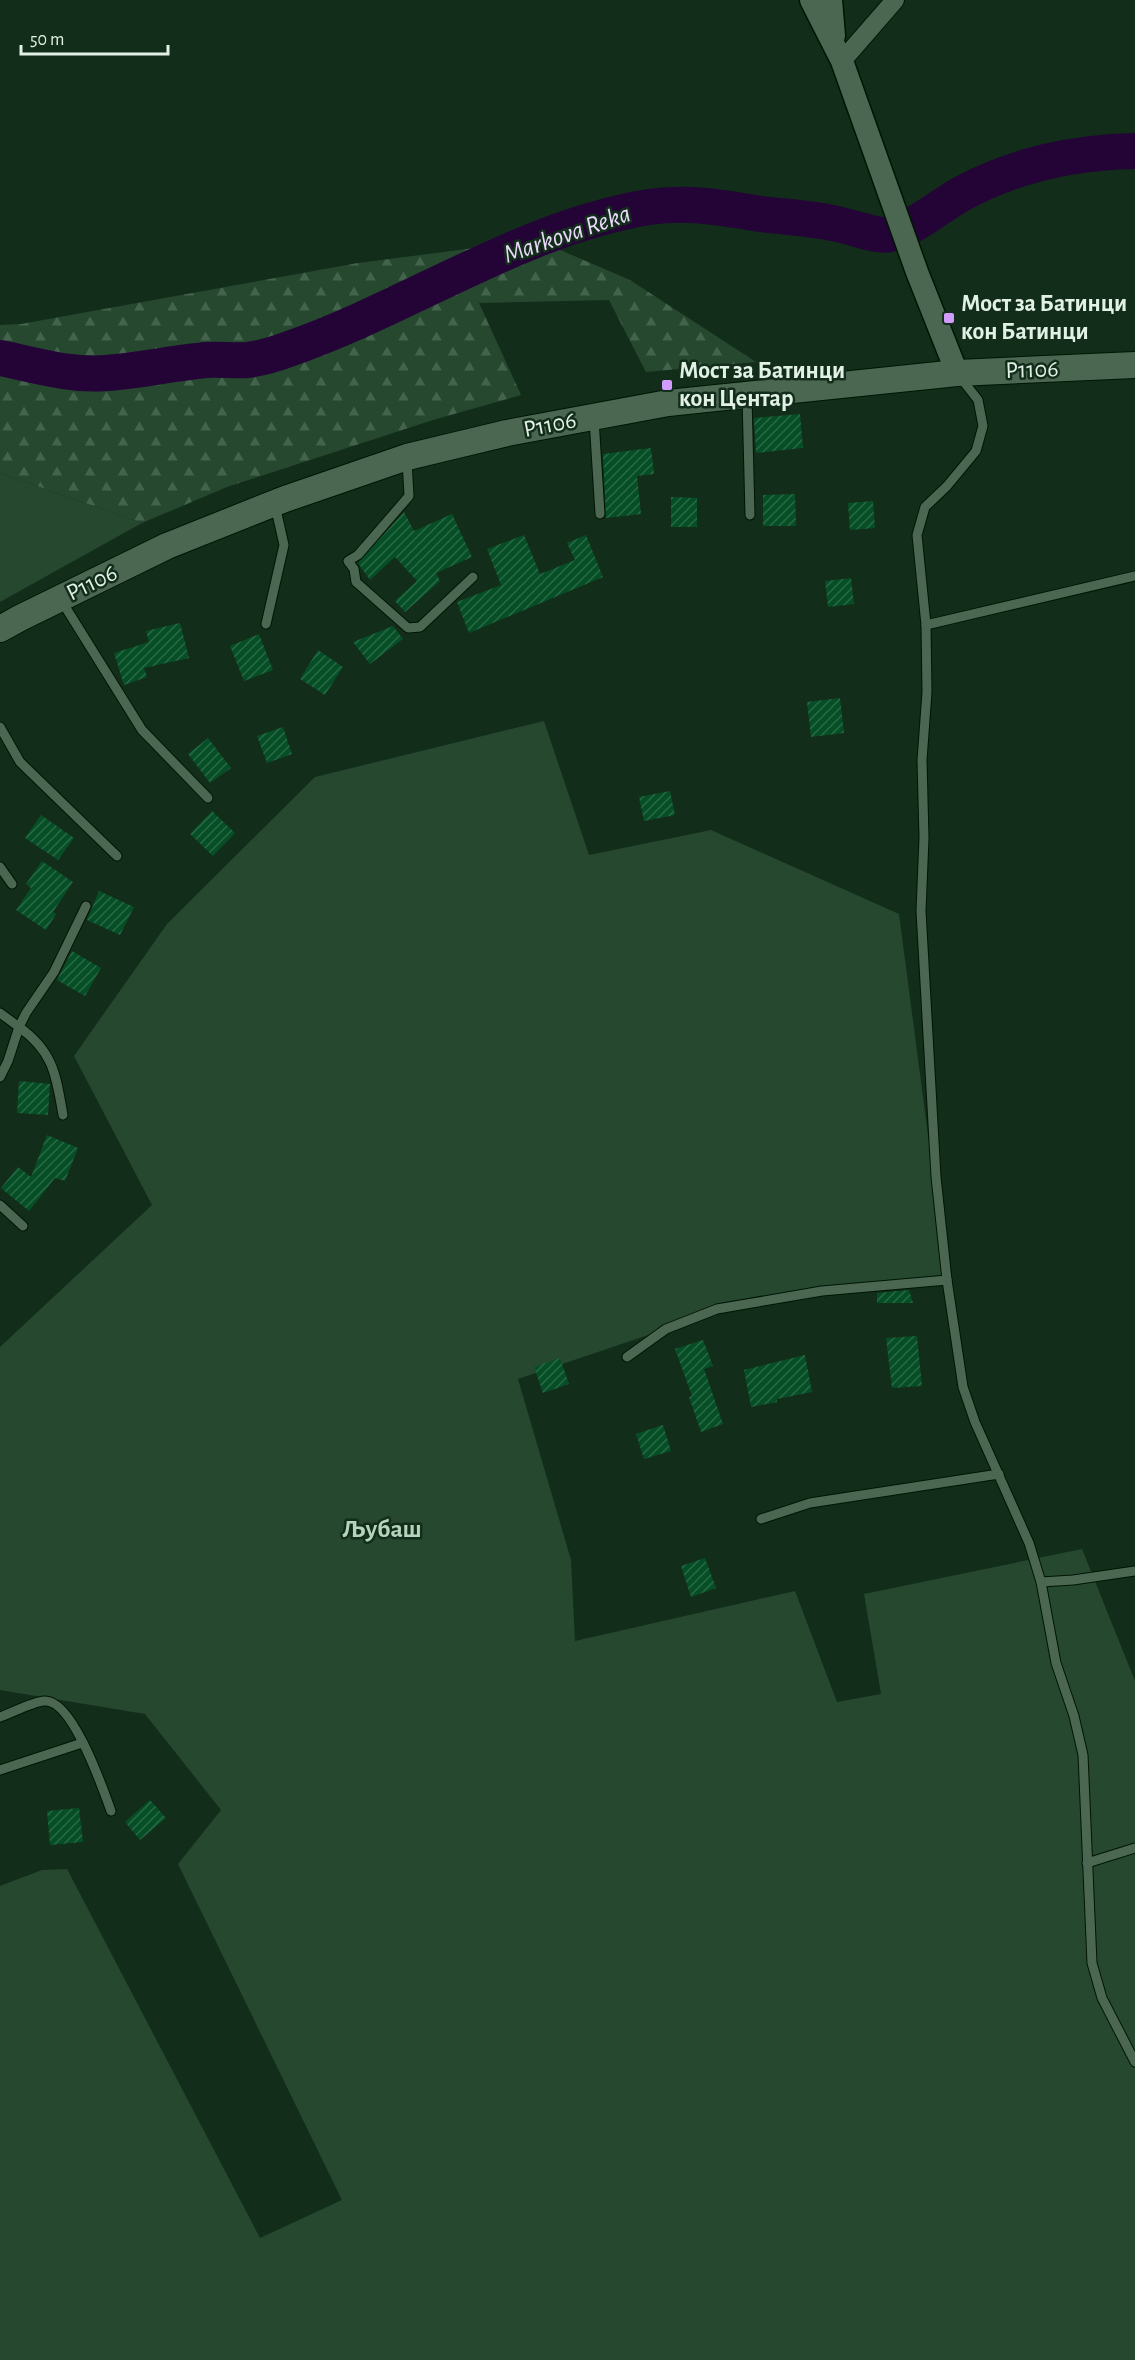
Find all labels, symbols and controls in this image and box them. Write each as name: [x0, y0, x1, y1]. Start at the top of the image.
scale bar: [21, 18, 168, 56]
text: 50 m: [30, 31, 64, 49]
water label: Markova Reka: [500, 200, 634, 268]
place label: Мост за Батинци кон Батинци: [961, 292, 1127, 344]
marker: Мост за Батинци кон Батинци: [942, 311, 956, 325]
street label: P1106: [1005, 357, 1059, 383]
place label: Мост за Батинци кон Центар: [679, 359, 845, 411]
marker: Мост за Батинци кон Центар: [660, 378, 674, 392]
street label: P1106: [522, 408, 578, 442]
street label: P1106: [63, 561, 121, 605]
district label: Љубаш: [342, 1516, 422, 1542]

